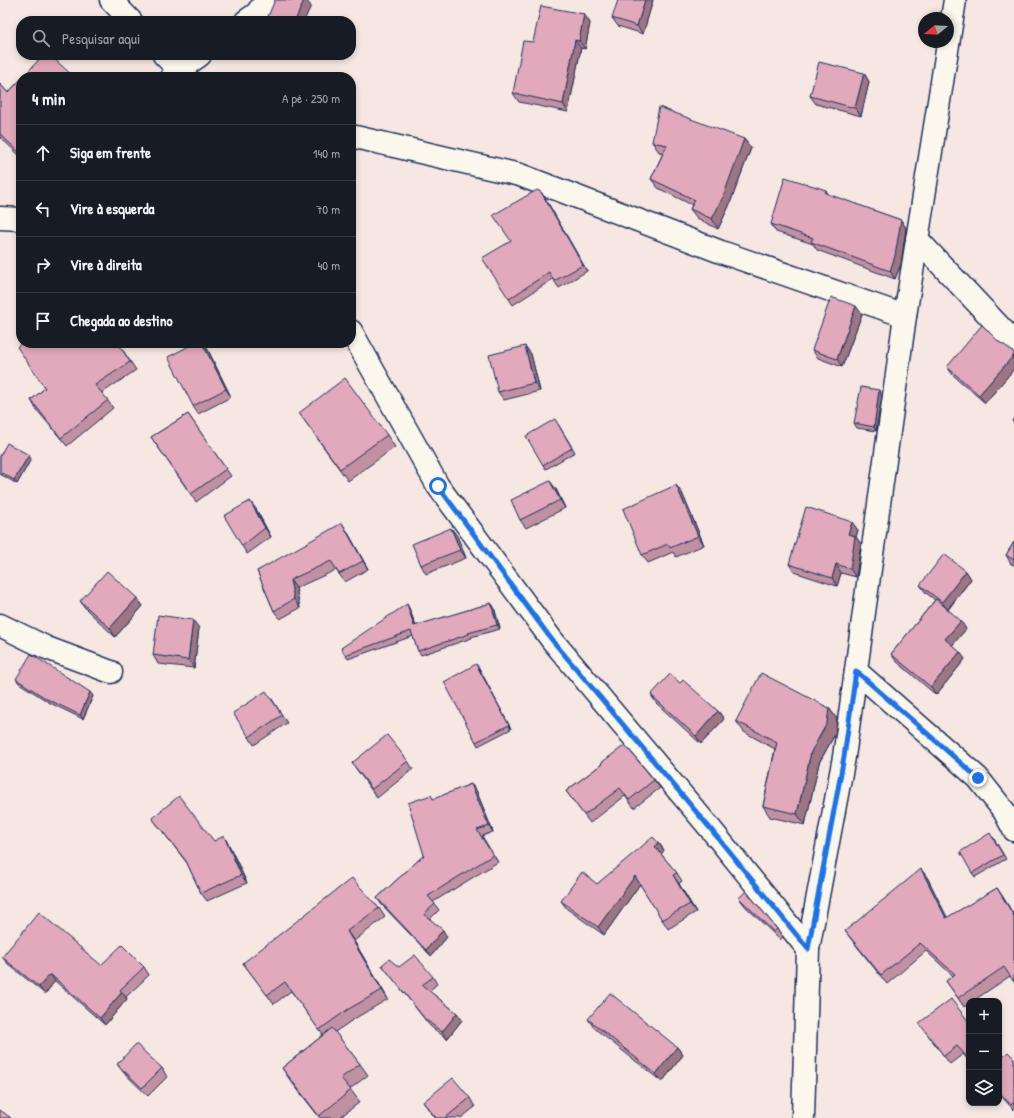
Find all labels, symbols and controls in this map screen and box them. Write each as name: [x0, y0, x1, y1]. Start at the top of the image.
north arrow: [918, 12, 954, 48]
search box: [16, 16, 356, 60]
icon: search: [30, 27, 52, 49]
text: Pesquisar aqui: [62, 28, 140, 49]
text: 4 min: [32, 87, 65, 110]
text: A pé · 250 m: [282, 89, 340, 107]
icon: ahead: [32, 142, 54, 164]
text: Siga em frente: [70, 142, 151, 163]
text: 140 m: [313, 144, 340, 162]
icon: left: [32, 198, 54, 220]
text: Vire à esquerda: [70, 198, 154, 219]
text: 70 m: [316, 200, 340, 218]
icon: right: [32, 254, 54, 276]
text: Vire à direita: [70, 254, 142, 275]
text: 40 m: [317, 256, 340, 274]
icon: arrive: [32, 310, 54, 332]
text: Chegada ao destino: [70, 310, 173, 331]
route start: [429, 477, 447, 495]
route end: [969, 769, 987, 787]
map controls: [966, 998, 1002, 1106]
button: +: [966, 998, 1002, 1034]
button: −: [966, 1034, 1002, 1070]
button: layers: [966, 1070, 1002, 1106]

